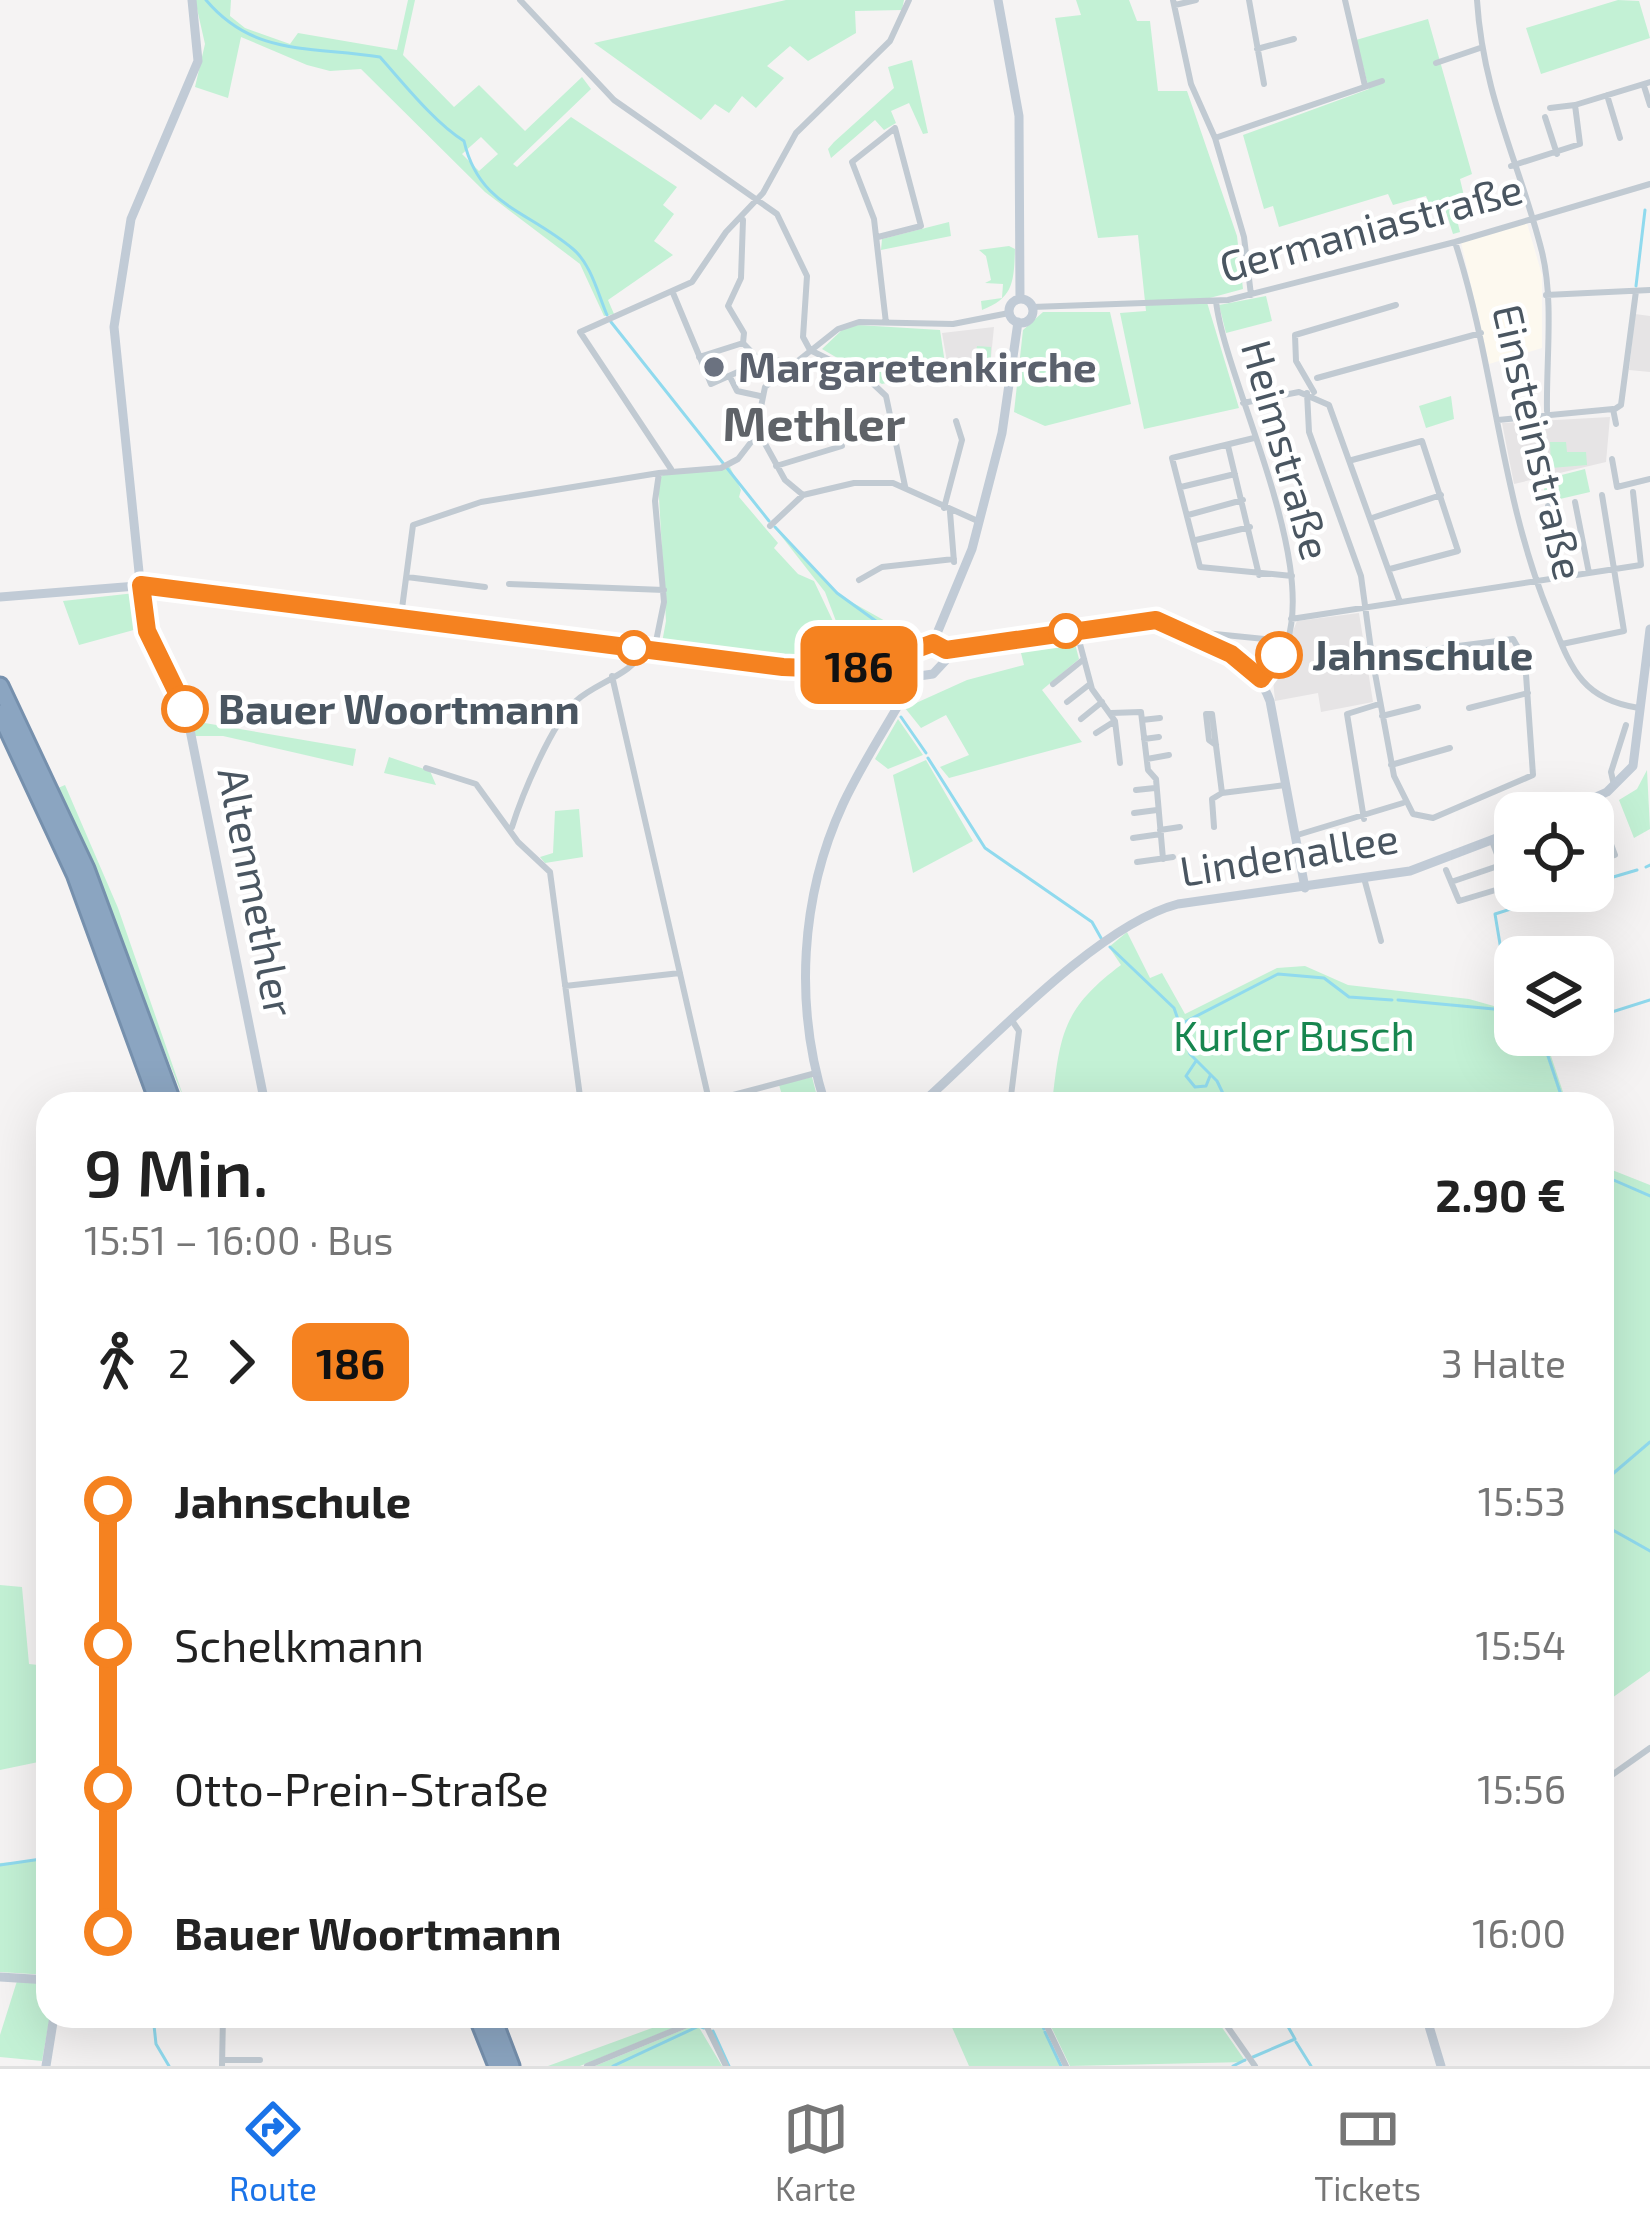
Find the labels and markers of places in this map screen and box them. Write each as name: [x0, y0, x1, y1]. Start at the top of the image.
place label: Margaretenkirche: [738, 340, 1097, 390]
marker: Margaretenkirche: [701, 354, 727, 380]
unlabelled marker: [1050, 615, 1082, 647]
place label: Jahnschule: [1312, 628, 1533, 678]
unlabelled marker: [618, 632, 650, 664]
marker: Jahnschule: [1257, 633, 1301, 677]
place label: Bauer Woortmann: [218, 682, 580, 732]
marker: Bauer Woortmann: [163, 687, 207, 731]

